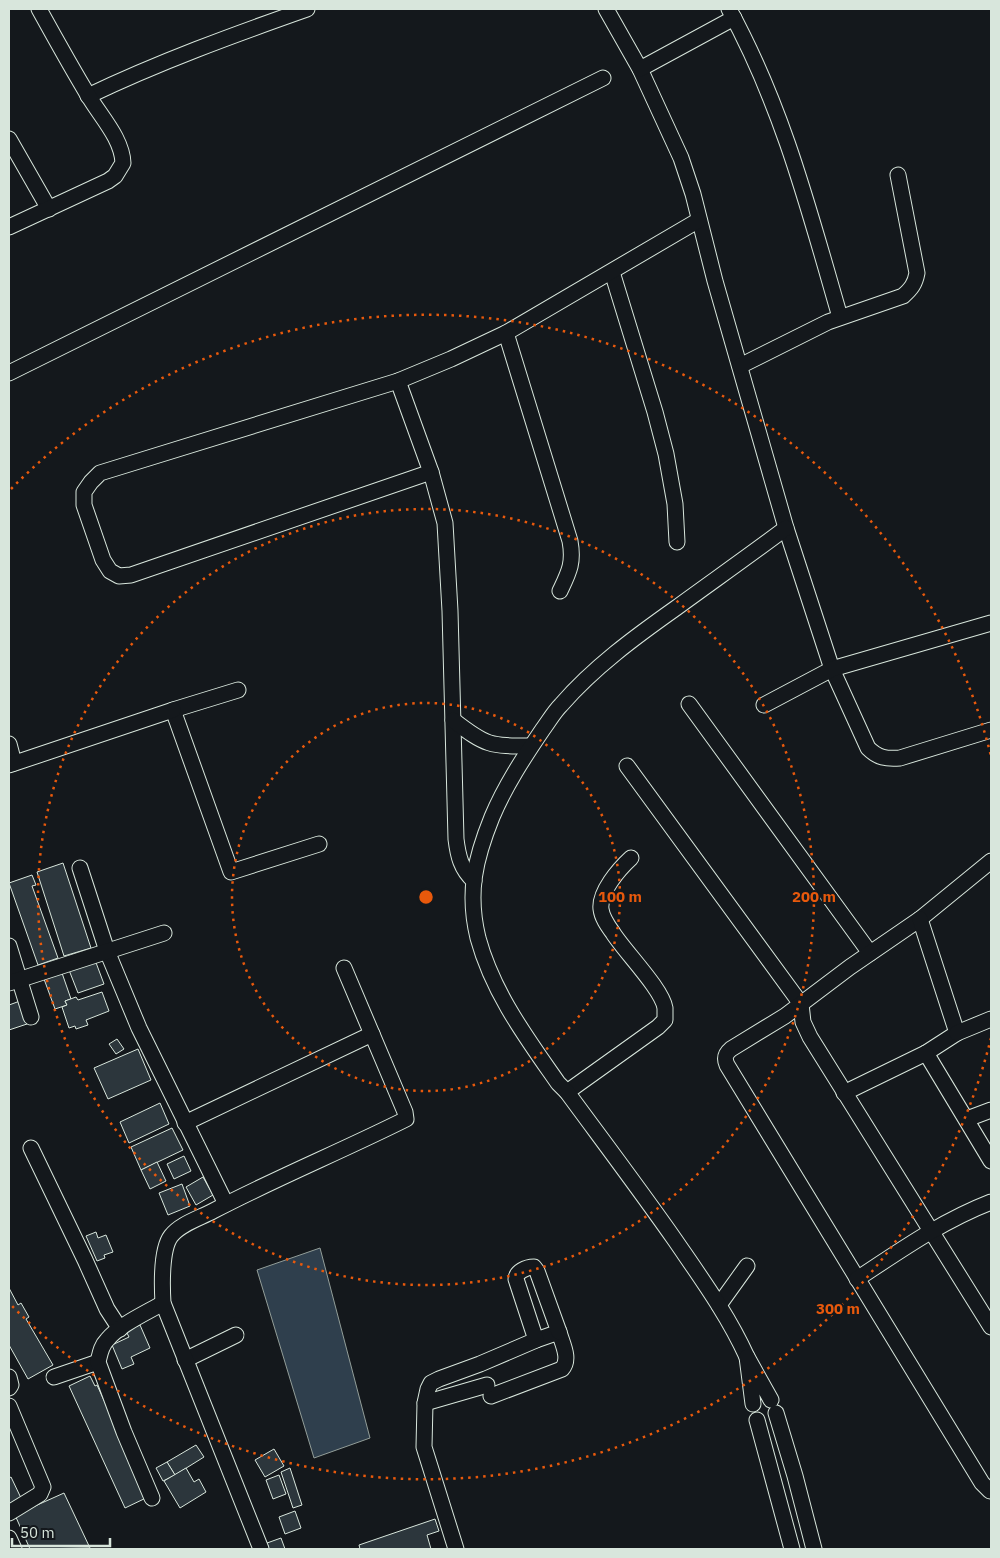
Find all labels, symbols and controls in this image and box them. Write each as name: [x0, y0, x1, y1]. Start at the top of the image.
text: 100 m: [598, 887, 642, 906]
text: 200 m: [792, 887, 836, 906]
centre of rings: [417, 888, 435, 906]
text: 300 m: [816, 1299, 860, 1318]
scale bar: [12, 1516, 110, 1548]
text: 50 m: [20, 1523, 55, 1542]

